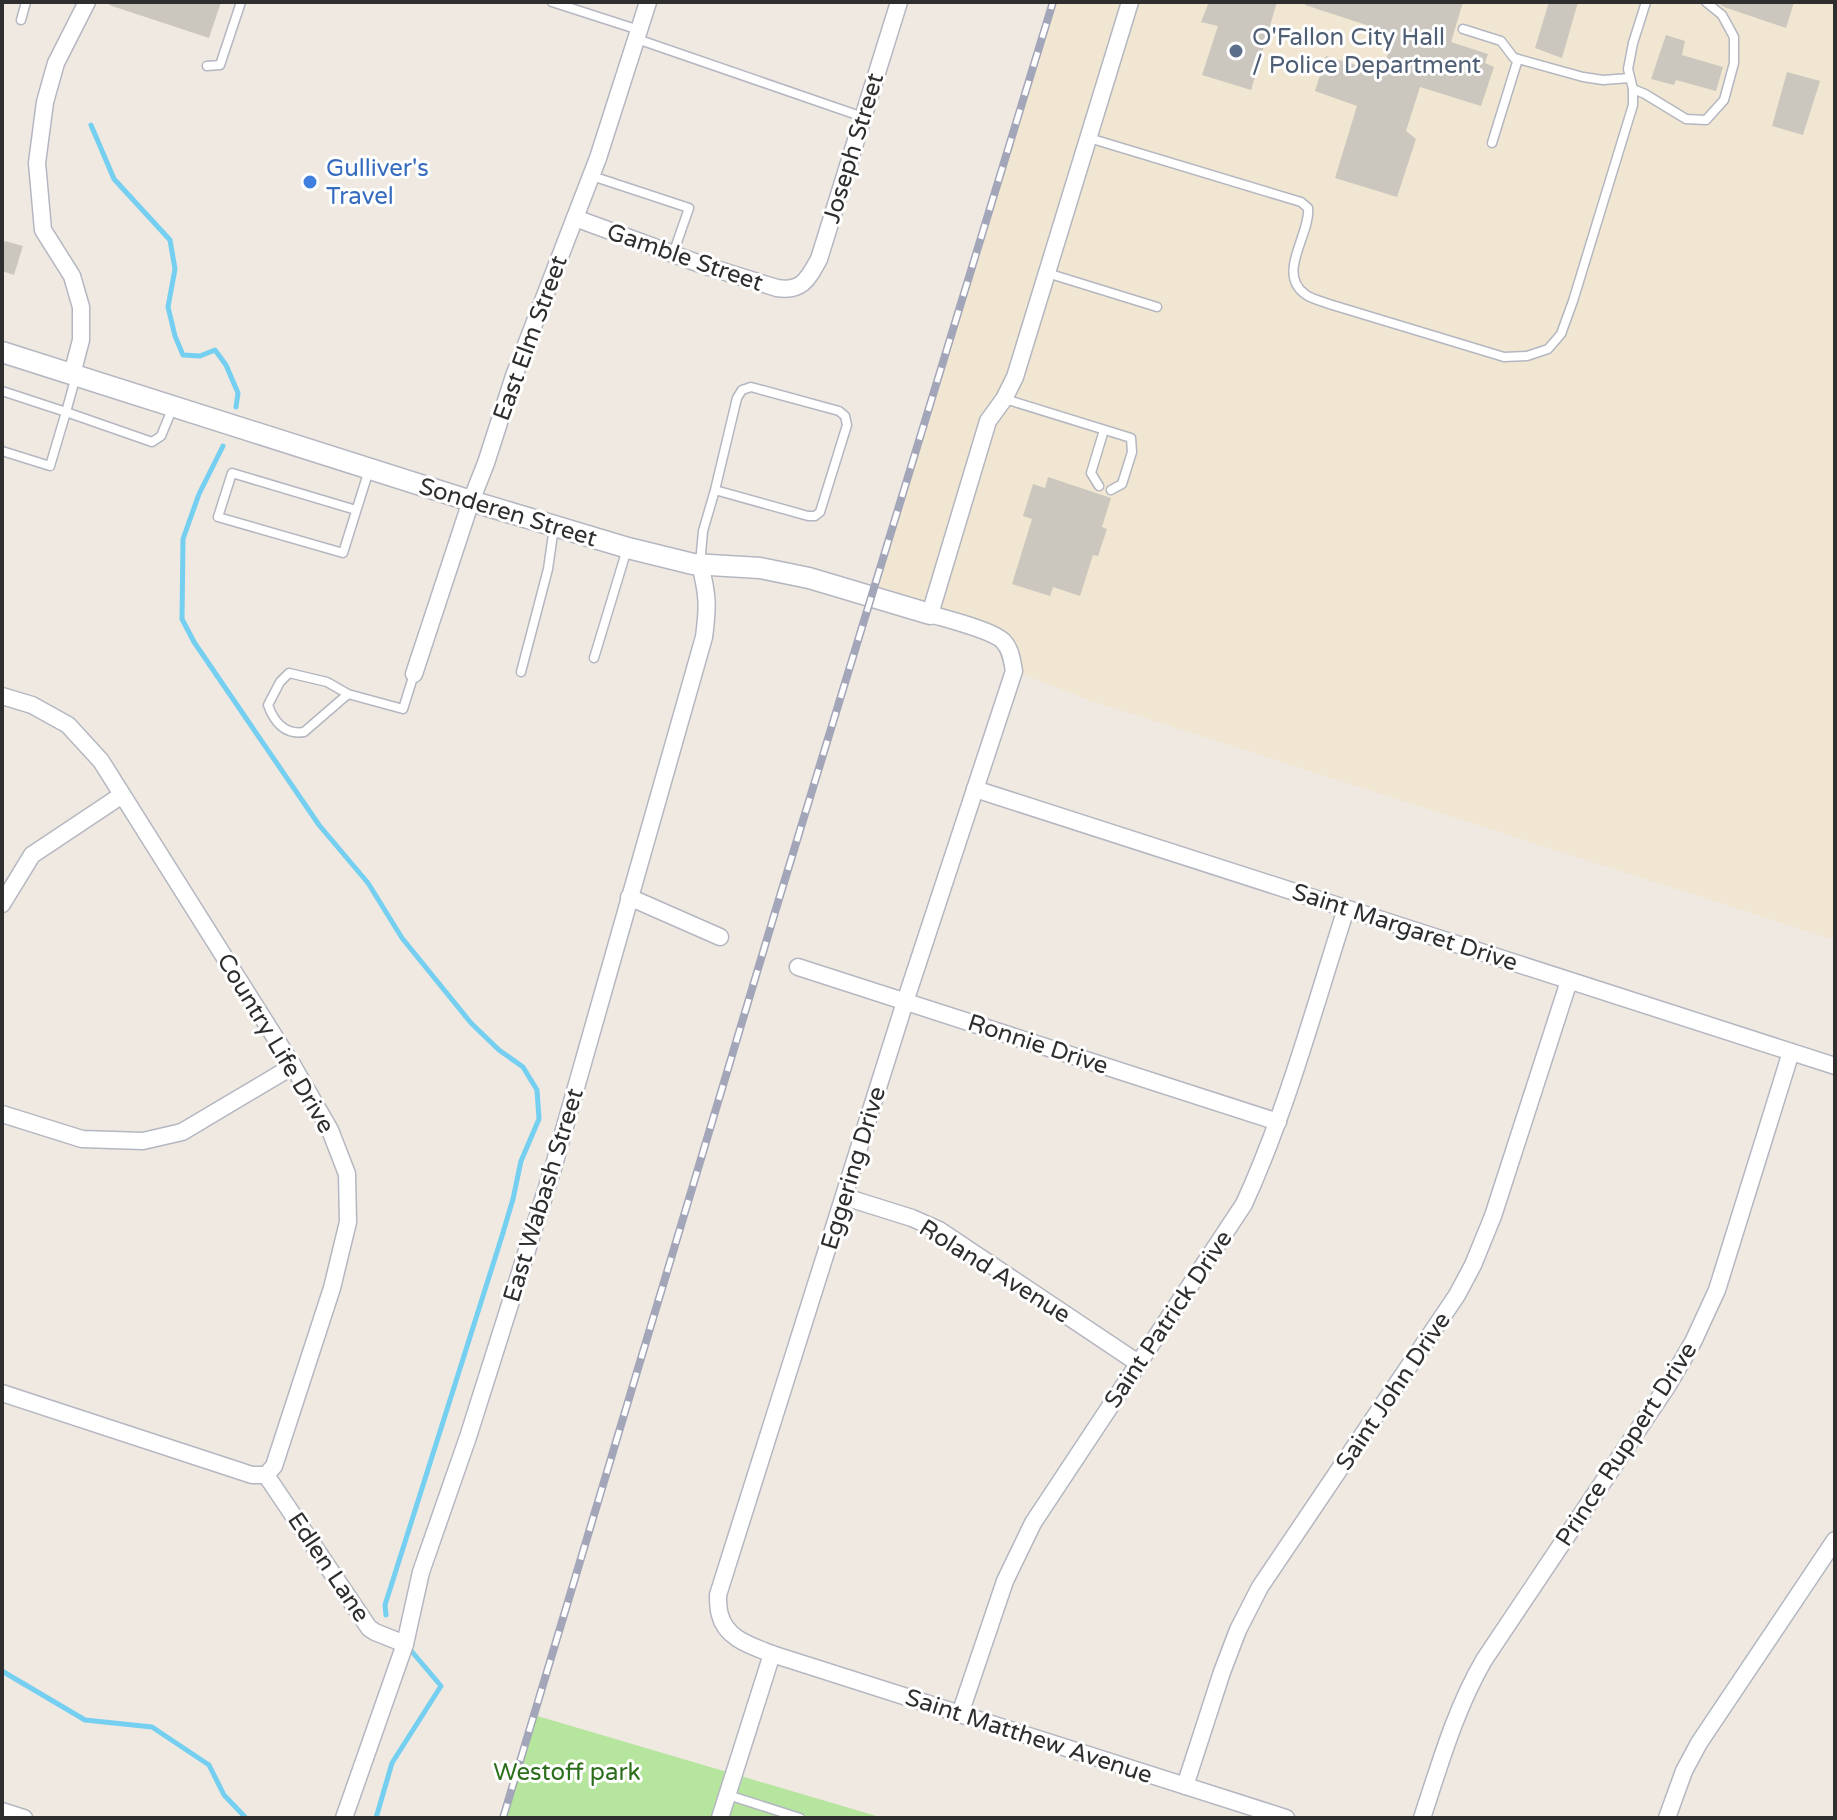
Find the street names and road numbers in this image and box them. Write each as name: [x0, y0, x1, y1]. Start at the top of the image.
street label: Joseph Street: [817, 70, 890, 227]
street label: Gamble Street: [603, 217, 767, 298]
street label: East Elm Street: [487, 252, 574, 425]
street label: Sonderen Street: [415, 472, 600, 553]
street label: Saint Margaret Drive: [1289, 877, 1521, 978]
street label: Country Life Drive: [210, 948, 341, 1138]
street label: Ronnie Drive: [964, 1008, 1112, 1081]
street label: Eggering Drive: [815, 1083, 892, 1253]
street label: East Wabash Street: [497, 1085, 590, 1305]
street label: Roland Avenue: [914, 1213, 1076, 1330]
street label: Saint Patrick Drive: [1098, 1225, 1239, 1414]
street label: Saint John Drive: [1330, 1307, 1457, 1476]
street label: Prince Ruppert Drive: [1550, 1337, 1703, 1552]
street label: Edlen Lane: [281, 1507, 376, 1628]
street label: Saint Matthew Avenue: [902, 1683, 1156, 1790]

